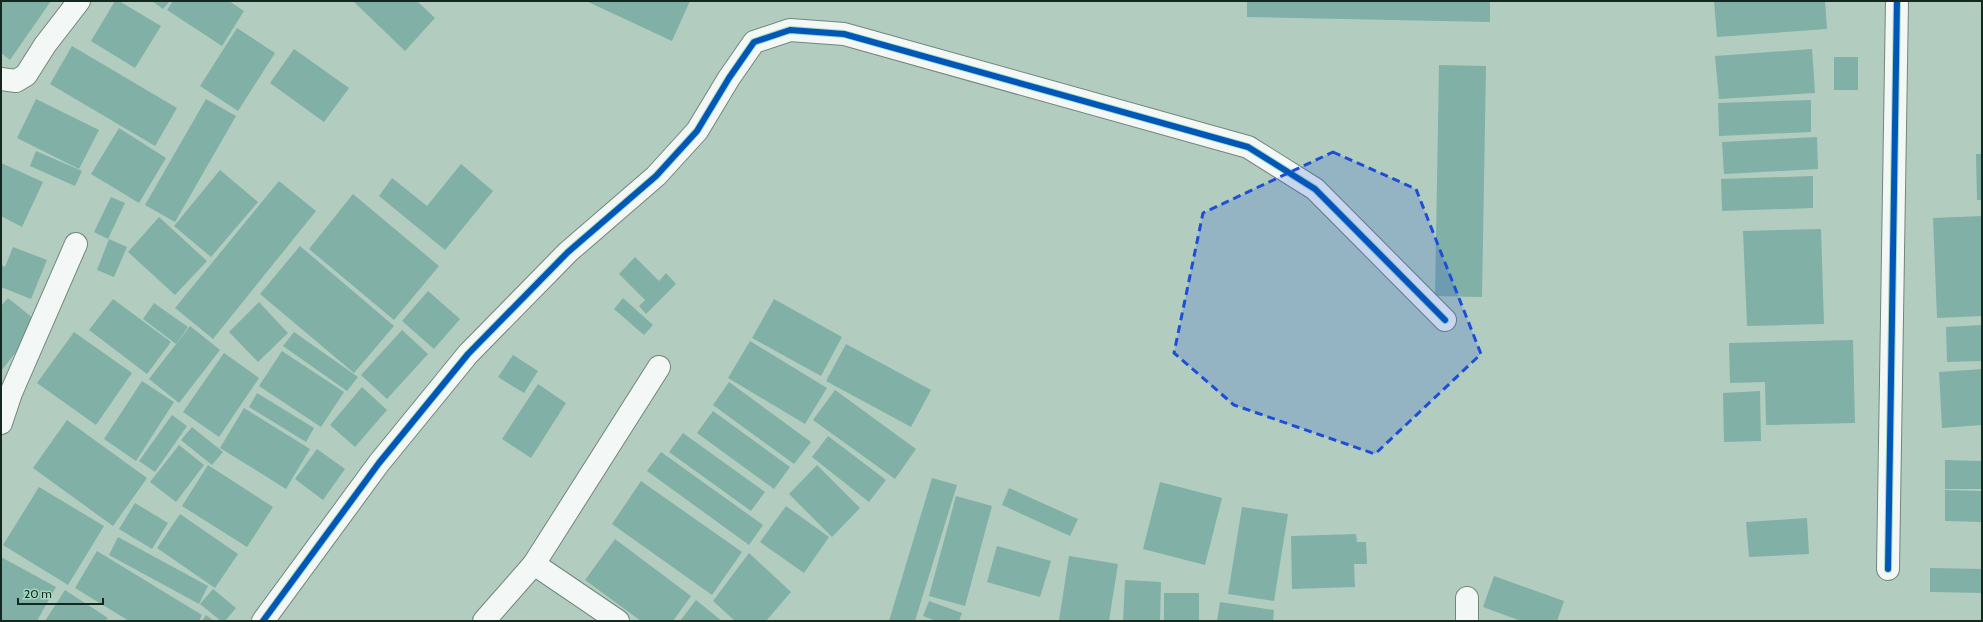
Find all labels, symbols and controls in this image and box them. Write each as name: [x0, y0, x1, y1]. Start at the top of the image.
scale bar: [18, 580, 103, 606]
text: 20 m: [24, 586, 52, 601]

